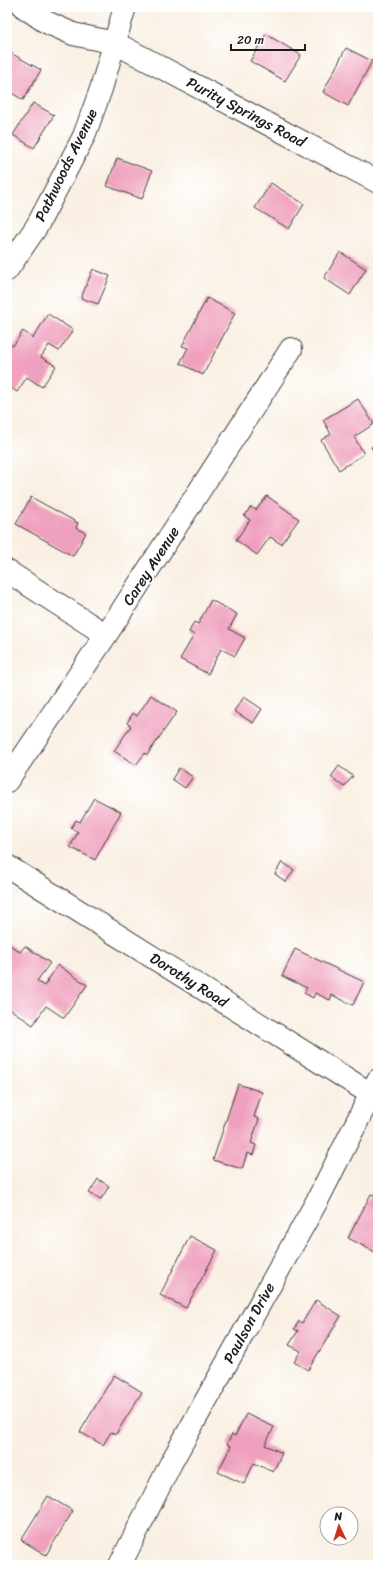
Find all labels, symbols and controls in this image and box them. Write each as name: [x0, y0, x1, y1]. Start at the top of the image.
scale bar: [231, 26, 305, 52]
text: 20 m: [237, 29, 264, 51]
street label: Purity Springs Road: [182, 70, 311, 155]
street label: Pathwoods Avenue: [27, 104, 105, 226]
street label: Carey Avenue: [115, 521, 187, 611]
street label: Dorothy Road: [145, 946, 234, 1015]
street label: Paulson Drive: [216, 1277, 282, 1368]
north arrow: [319, 1506, 359, 1546]
text: N: [333, 1507, 343, 1526]

